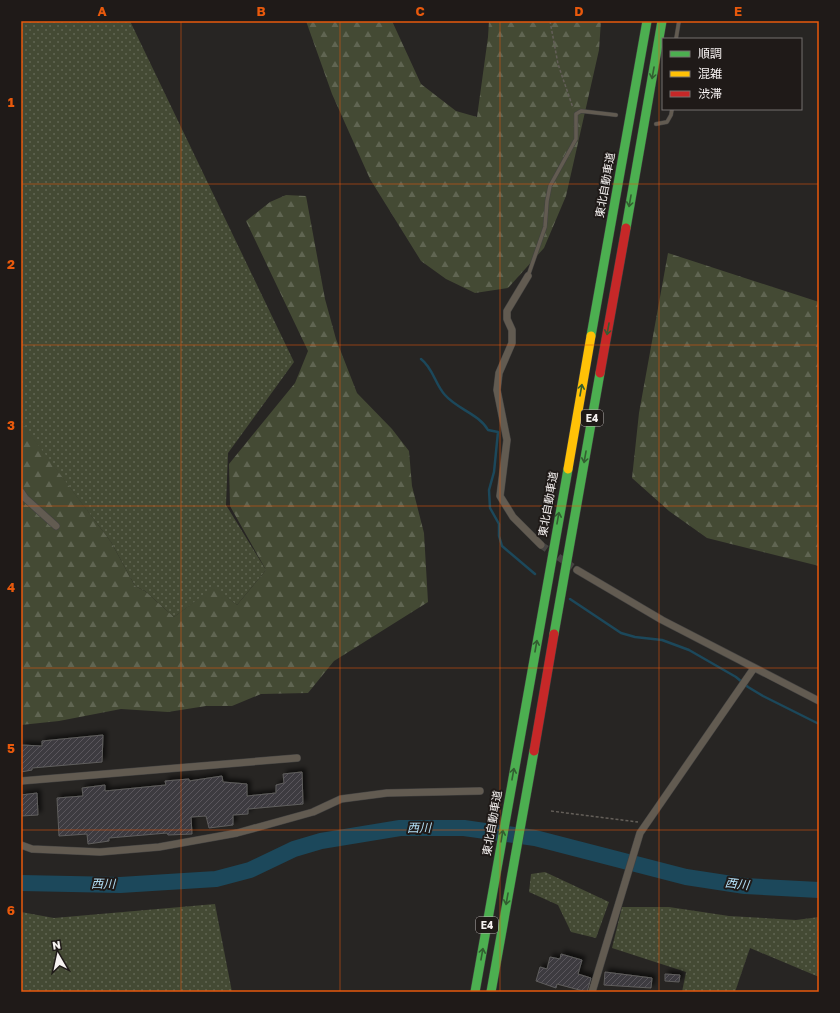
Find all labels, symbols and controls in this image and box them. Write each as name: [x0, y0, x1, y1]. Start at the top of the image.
text: A: [97, 3, 107, 19]
text: B: [256, 3, 266, 19]
text: C: [415, 3, 425, 19]
text: D: [574, 3, 584, 19]
text: E: [734, 3, 742, 19]
legend: [662, 38, 802, 110]
text: 順調: [698, 46, 722, 61]
one-way arrow: [649, 66, 657, 79]
text: 混雑: [698, 66, 722, 81]
text: 渋滞: [698, 86, 722, 101]
text: 1: [8, 94, 15, 110]
street label: 東北自動車道: [592, 151, 617, 219]
one-way arrow: [626, 194, 634, 207]
text: 2: [7, 256, 15, 272]
one-way arrow: [603, 322, 611, 335]
one-way arrow: [577, 384, 585, 397]
road number: E4: [581, 410, 603, 426]
text: 3: [7, 417, 15, 433]
one-way arrow: [581, 450, 589, 463]
street label: 東北自動車道: [535, 470, 560, 538]
one-way arrow: [554, 512, 562, 525]
text: 4: [7, 579, 15, 595]
one-way arrow: [532, 640, 540, 653]
text: 5: [7, 740, 15, 756]
one-way arrow: [510, 768, 518, 781]
street label: 東北自動車道: [479, 789, 504, 857]
water label: 西川: [407, 820, 433, 835]
one-way arrow: [499, 830, 507, 843]
water label: 西川: [724, 875, 752, 893]
water label: 西川: [91, 876, 117, 891]
one-way arrow: [503, 892, 511, 905]
text: 6: [7, 902, 15, 918]
road number: E4: [476, 917, 498, 933]
north arrow: [38, 935, 78, 975]
text: N: [51, 938, 62, 952]
one-way arrow: [478, 947, 486, 960]

